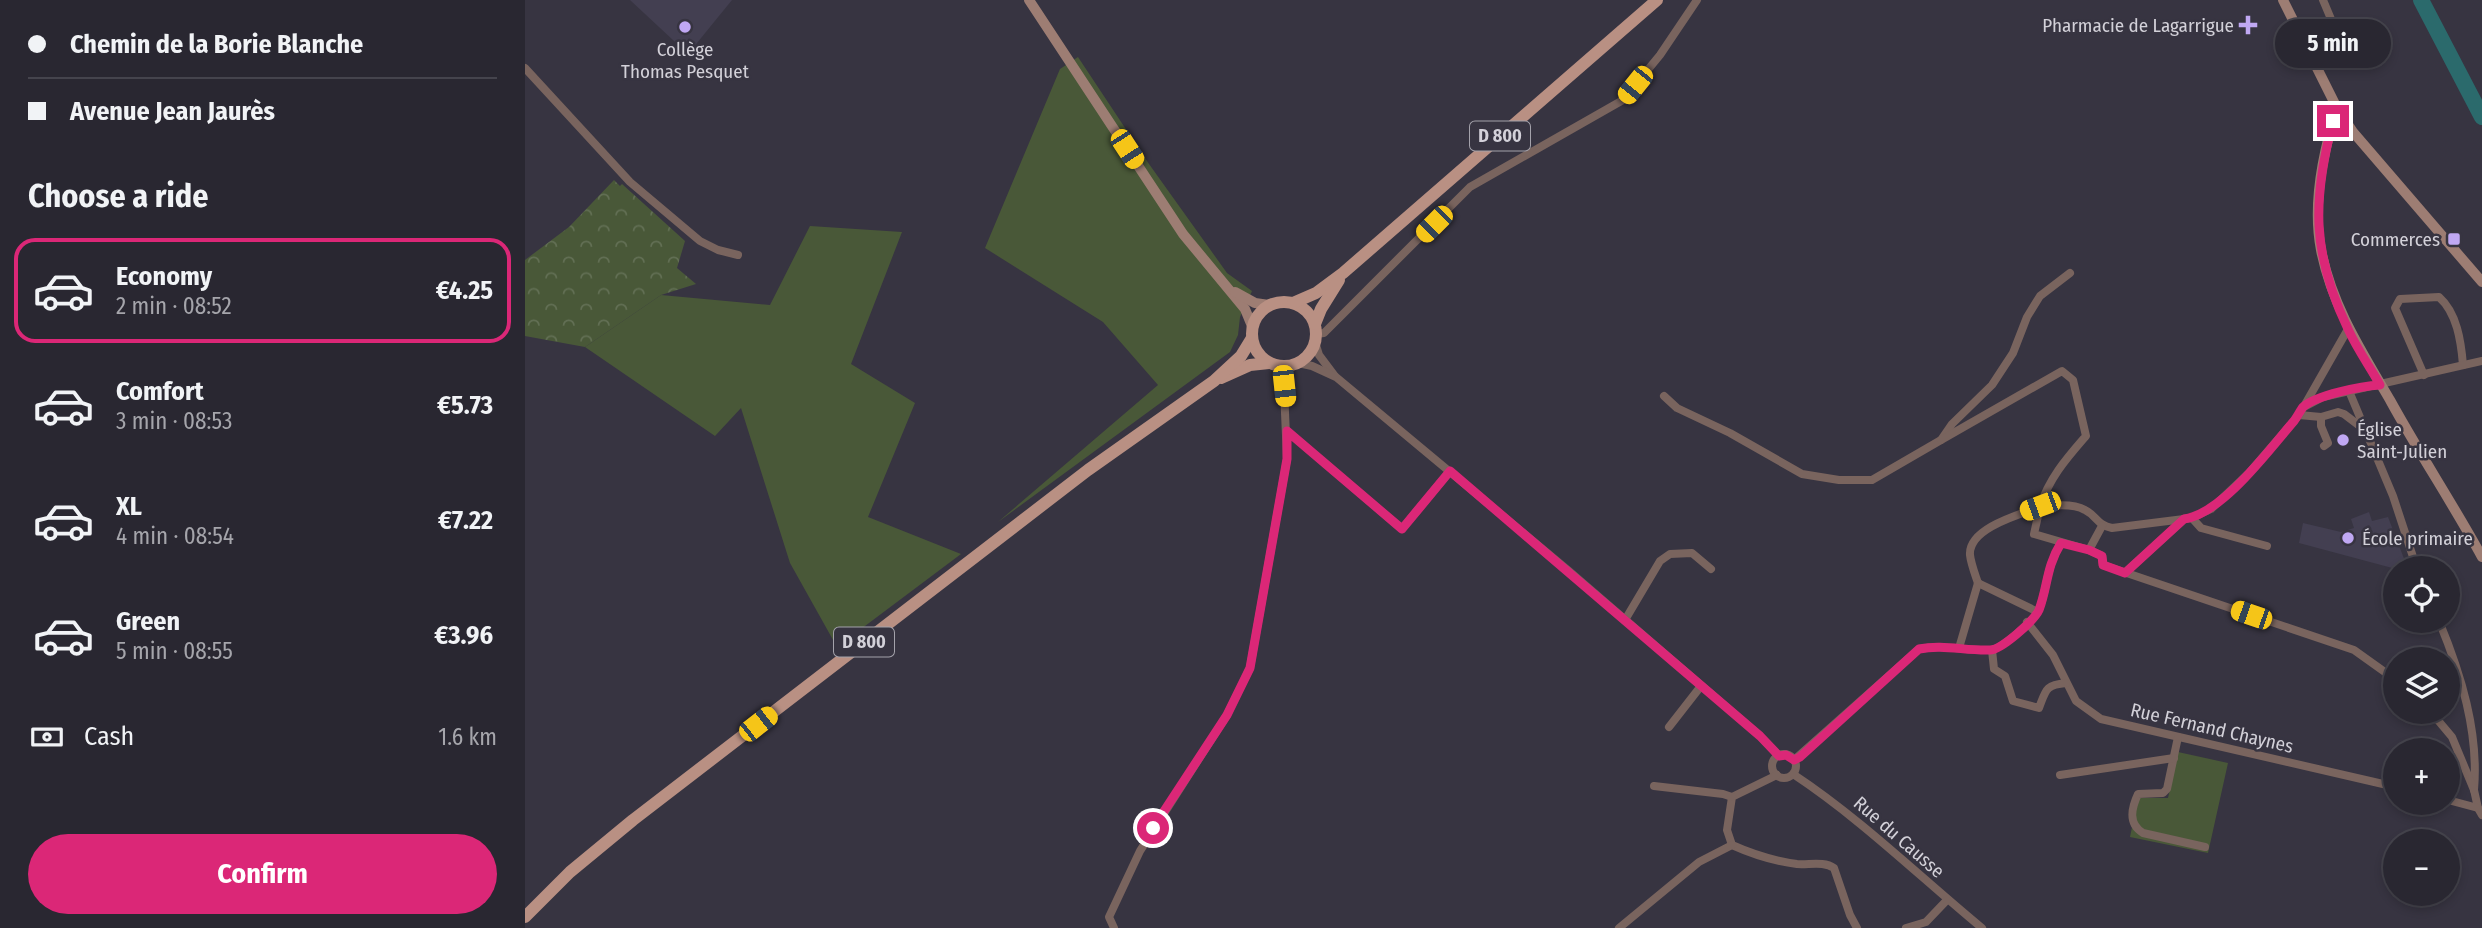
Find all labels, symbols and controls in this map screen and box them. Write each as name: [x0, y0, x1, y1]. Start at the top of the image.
place label: Pharmacie de Lagarrigue: [2042, 14, 2234, 37]
marker: Pharmacie de Lagarrigue: [2240, 17, 2256, 33]
marker: Collège Thomas Pesquet: [677, 19, 693, 35]
callout: 5 min: [2275, 19, 2391, 68]
text: Chemin de la Borie Blanche: [70, 29, 363, 60]
text: 5 min: [2307, 29, 2359, 57]
place label: Collège Thomas Pesquet: [621, 38, 750, 83]
car: [1614, 62, 1657, 108]
text: Avenue Jean Jaurès: [70, 96, 275, 127]
route end: [2317, 105, 2349, 137]
road number: D 800: [1470, 121, 1530, 150]
car: [1107, 126, 1148, 172]
text: Choose a ride: [28, 177, 209, 215]
car: [1412, 202, 1457, 246]
place label: Commerces: [2351, 228, 2440, 251]
marker: Commerces: [2446, 231, 2462, 247]
icon: car: [32, 259, 95, 322]
text: Economy: [116, 261, 212, 292]
text: €4.25: [436, 275, 493, 306]
text: 2 min · 08:52: [116, 292, 232, 320]
car: [1272, 364, 1297, 408]
icon: car: [32, 374, 95, 437]
text: Comfort: [116, 376, 204, 407]
text: €5.73: [437, 390, 493, 421]
text: 3 min · 08:53: [116, 407, 232, 435]
place label: Église Saint-Julien: [2357, 418, 2447, 463]
marker: Église Saint-Julien: [2335, 432, 2351, 448]
icon: car: [32, 489, 95, 552]
car: [2017, 489, 2064, 523]
text: XL: [116, 491, 142, 522]
text: €7.22: [438, 505, 493, 536]
text: 4 min · 08:54: [116, 522, 234, 550]
place label: École primaire: [2362, 527, 2473, 550]
marker: École primaire: [2340, 530, 2356, 546]
map controls: [2383, 556, 2460, 906]
button: locate: [2383, 556, 2460, 633]
car: [2228, 598, 2275, 632]
icon: car: [32, 604, 95, 667]
text: Green: [116, 606, 180, 637]
text: €3.96: [434, 620, 493, 651]
road number: D 800: [834, 628, 894, 656]
text: 5 min · 08:55: [116, 637, 233, 665]
button: layers: [2383, 647, 2460, 724]
street label: Rue Fernand Chaynes: [2128, 698, 2296, 758]
car: [735, 703, 782, 745]
icon: cash: [28, 718, 66, 756]
text: Cash: [84, 721, 134, 752]
text: 1.6 km: [438, 723, 497, 751]
button: +: [2383, 738, 2460, 815]
street label: Rue du Causse: [1849, 791, 1949, 883]
route start: [1137, 812, 1169, 844]
button: −: [2383, 829, 2460, 906]
button: Confirm: [28, 834, 497, 914]

